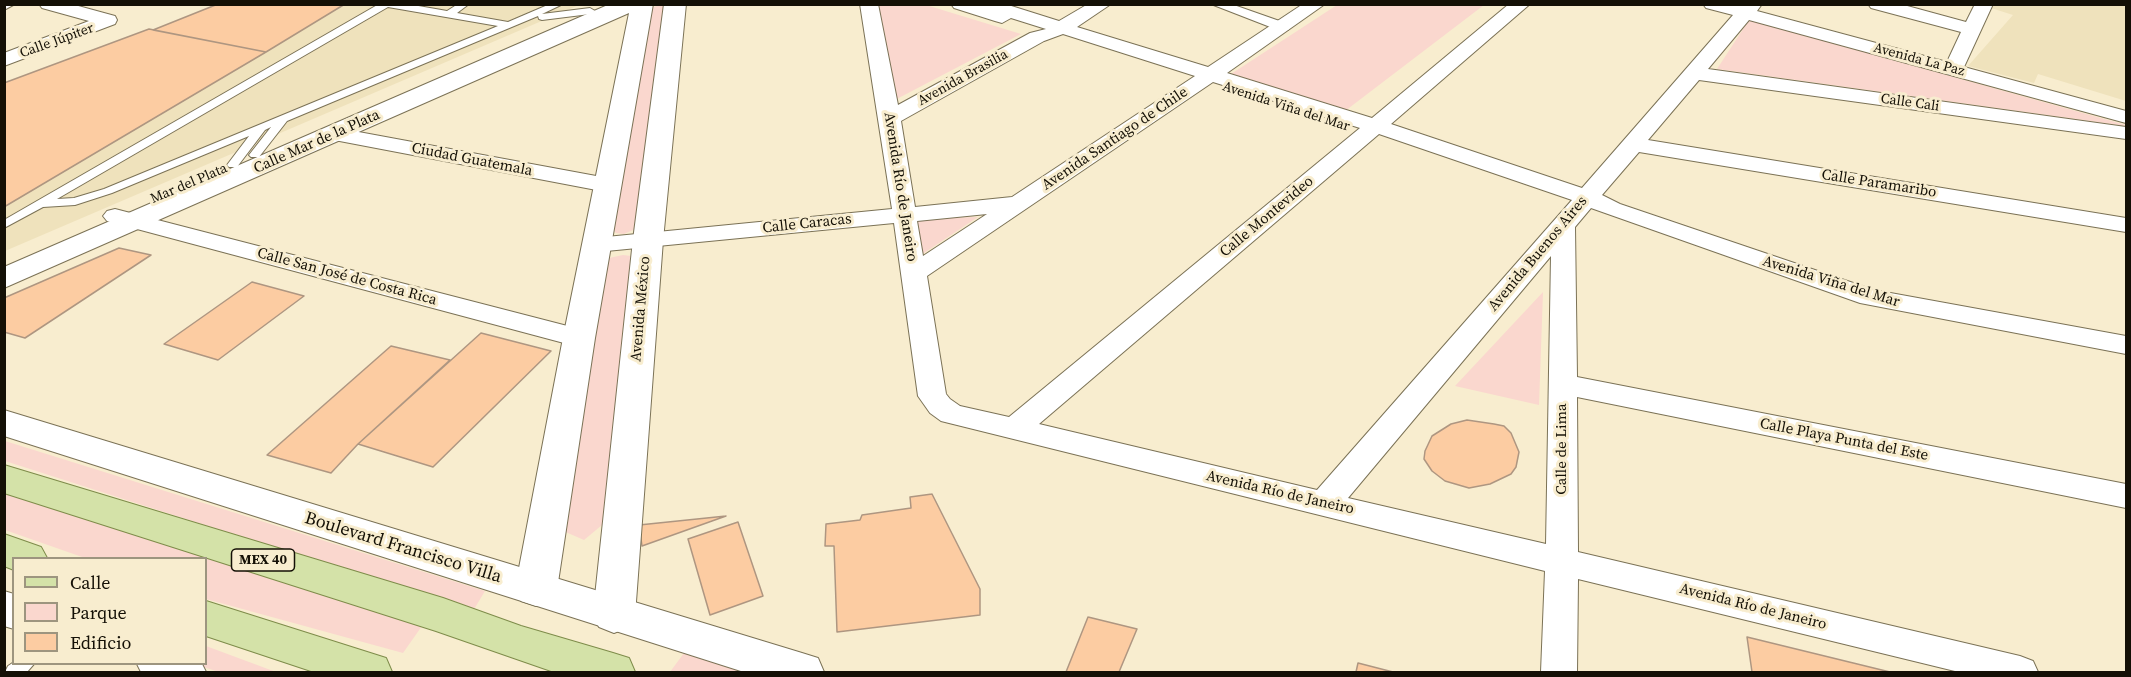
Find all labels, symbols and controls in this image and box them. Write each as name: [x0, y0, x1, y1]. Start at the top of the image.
street label: Calle Júpiter: [18, 20, 96, 62]
street label: Avenida La Paz: [1872, 40, 1966, 80]
street label: Avenida Brasilia: [915, 46, 1011, 110]
street label: Avenida Viña del Mar: [1220, 78, 1352, 136]
street label: Avenida Santiago de Chile: [1039, 83, 1191, 195]
street label: Calle Cali: [1880, 91, 1940, 115]
street label: Calle Mar de la Plata: [251, 106, 383, 178]
street label: Avenida Río de Janeiro: [879, 111, 921, 263]
street label: Ciudad Guatemala: [410, 139, 534, 181]
street label: Mar del Plata: [148, 160, 230, 208]
street label: Calle Paramaribo: [1820, 166, 1938, 202]
street label: Calle Montevideo: [1217, 173, 1317, 261]
street label: Avenida Buenos Aires: [1485, 193, 1591, 315]
street label: Calle Caracas: [762, 210, 852, 238]
street label: Calle San José de Costa Rica: [255, 244, 439, 310]
street label: Avenida Viña del Mar: [1760, 253, 1902, 311]
street label: Avenida México: [627, 256, 655, 362]
street label: Calle de Lima: [1553, 403, 1571, 495]
street label: Calle Playa Punta del Este: [1758, 415, 1930, 465]
street label: Avenida Río de Janeiro: [1204, 467, 1356, 519]
street label: Boulevard Francisco Villa: [302, 508, 504, 588]
road number: MEX 40: [232, 549, 294, 571]
legend: [12, 557, 207, 665]
text: Calle: [70, 570, 110, 595]
street label: Avenida Río de Janeiro: [1678, 580, 1828, 634]
text: Parque: [70, 600, 127, 625]
text: Edificio: [70, 630, 131, 655]

